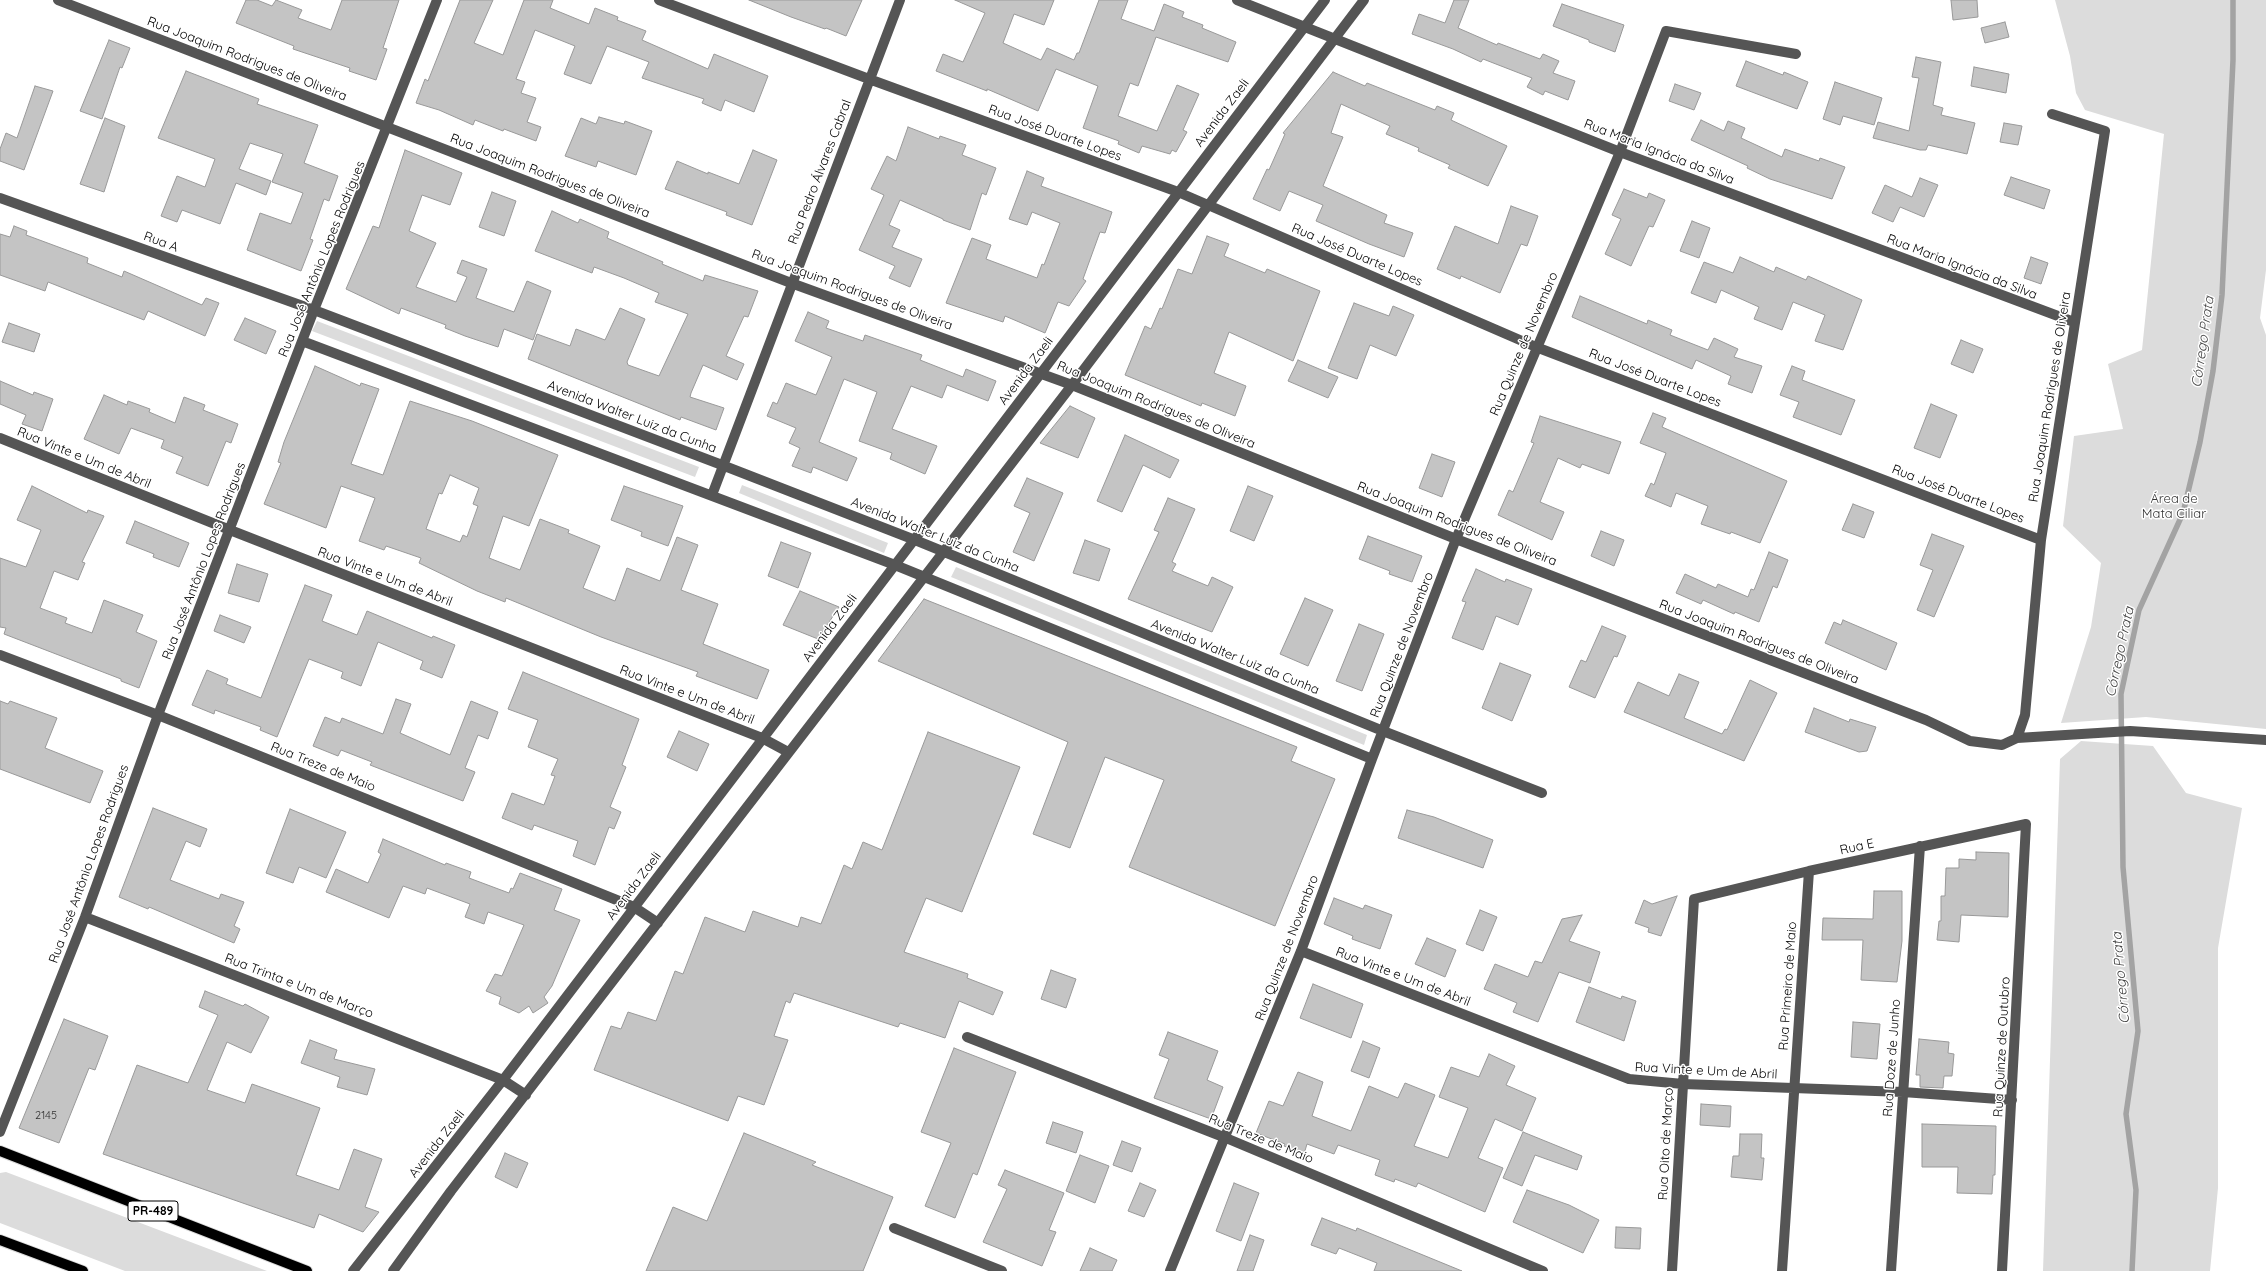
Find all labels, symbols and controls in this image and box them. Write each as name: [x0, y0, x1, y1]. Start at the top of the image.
street label: Rua Joaquim Rodrigues de Oliveira: [145, 14, 349, 104]
street label: Avenida Zaeli: [1191, 76, 1253, 150]
street label: Rua Pedro Álvares Cabral: [785, 97, 855, 247]
street label: Rua José Duarte Lopes: [986, 102, 1124, 164]
street label: Rua Maria Ignácia da Silva: [1582, 116, 1736, 188]
street label: Rua Joaquim Rodrigues de Oliveira: [448, 131, 652, 221]
street label: Rua José Antônio Lopes Rodrigues: [275, 159, 369, 359]
street label: Rua José Duarte Lopes: [1289, 220, 1425, 290]
street label: Rua A: [142, 229, 180, 255]
street label: Rua Maria Ignácia da Silva: [1885, 231, 2039, 303]
street label: Rua Joaquim Rodrigues de Oliveira: [749, 246, 955, 334]
street label: Rua Quinze de Novembro: [1487, 270, 1561, 418]
street label: Rua Joaquim Rodrigues de Oliveira: [2026, 291, 2074, 503]
water label: Córrego Prata: [2188, 295, 2218, 389]
street label: Avenida Zaeli: [995, 334, 1057, 408]
street label: Rua José Duarte Lopes: [1587, 346, 1723, 410]
street label: Rua Joaquim Rodrigues de Oliveira: [1054, 358, 1258, 452]
street label: Avenida Walter Luiz da Cunha: [545, 377, 719, 457]
street label: Rua Vinte e Um de Abril: [15, 424, 153, 492]
street label: Rua José Antônio Lopes Rodrigues: [159, 460, 249, 662]
street label: Rua José Duarte Lopes: [1890, 462, 2026, 526]
street label: Rua Joaquim Rodrigues de Oliveira: [1355, 479, 1559, 569]
park label: Área de Mata Ciliar: [2142, 491, 2206, 522]
street label: Avenida Walter Luiz da Cunha: [849, 494, 1021, 576]
street label: Rua Vinte e Um de Abril: [315, 544, 455, 610]
street label: Rua Quinze de Novembro: [1367, 570, 1437, 720]
street label: Avenida Zaeli: [799, 591, 861, 665]
street label: Rua Joaquim Rodrigues de Oliveira: [1657, 597, 1861, 687]
water label: Córrego Prata: [2102, 605, 2138, 699]
street label: Avenida Walter Luiz da Cunha: [1149, 616, 1321, 698]
street label: Rua Vinte e Um de Abril: [617, 662, 757, 728]
street label: Rua Treze de Maio: [268, 739, 378, 795]
street label: Rua José Antônio Lopes Rodrigues: [46, 763, 132, 965]
street label: Rua E: [1838, 836, 1876, 858]
street label: Avenida Zaeli: [603, 849, 665, 923]
street label: Rua Quinze de Novembro: [1252, 873, 1322, 1023]
street label: Rua Primeiro de Maio: [1776, 921, 1800, 1051]
water label: Córrego Prata: [2109, 931, 2133, 1025]
street label: Rua Vinte e Um de Abril: [1333, 944, 1473, 1010]
street label: Rua Trinta e Um de Março: [222, 950, 376, 1022]
street label: Rua Quinze de Outubro: [1991, 976, 2013, 1118]
street label: Rua Doze de Junho: [1880, 999, 1904, 1117]
street label: Rua Vinte e Um de Abril: [1634, 1059, 1778, 1083]
street label: Rua Oito de Março: [1655, 1087, 1677, 1201]
street label: Avenida Zaeli: [406, 1107, 468, 1181]
house number: 2145: [35, 1109, 57, 1123]
street label: Rua Treze de Maio: [1206, 1111, 1316, 1167]
road number: PR-489: [128, 1201, 178, 1221]

